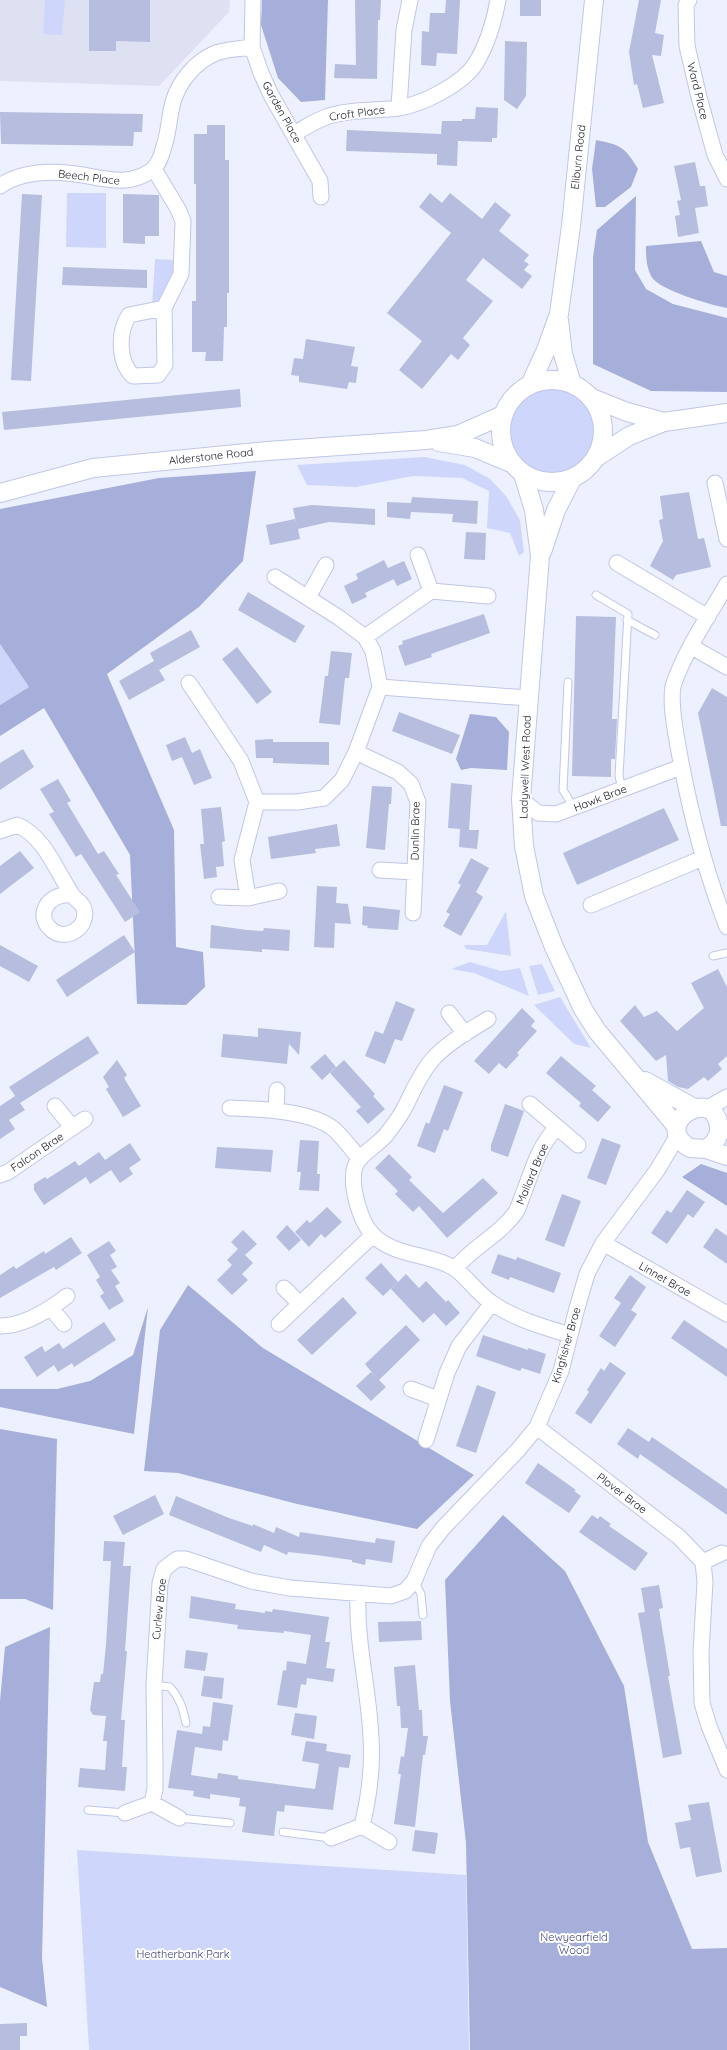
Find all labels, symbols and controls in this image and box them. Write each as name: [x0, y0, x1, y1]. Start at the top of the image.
street label: Ward Place: [684, 61, 712, 121]
street label: Garden Place: [259, 79, 305, 145]
street label: Croft Place: [328, 102, 386, 124]
street label: Eliburn Road: [568, 124, 588, 190]
street label: Beech Place: [57, 166, 121, 188]
street label: Alderstone Road: [168, 445, 254, 467]
street label: Ladywell West Road: [516, 715, 534, 819]
street label: Hawk Brae: [571, 781, 629, 815]
street label: Dunlin Brae: [407, 801, 423, 861]
street label: Falcon Brae: [8, 1129, 66, 1175]
street label: Mallard Brae: [513, 1141, 551, 1207]
street label: Linnet Brae: [636, 1258, 694, 1300]
street label: Kingfisher Brae: [548, 1305, 584, 1385]
street label: Plover Brae: [594, 1470, 650, 1516]
street label: Curlew Brae: [149, 1578, 169, 1640]
park label: Newyearfield Wood: [540, 1930, 608, 1957]
park label: Heatherbank Park: [136, 1947, 230, 1961]

